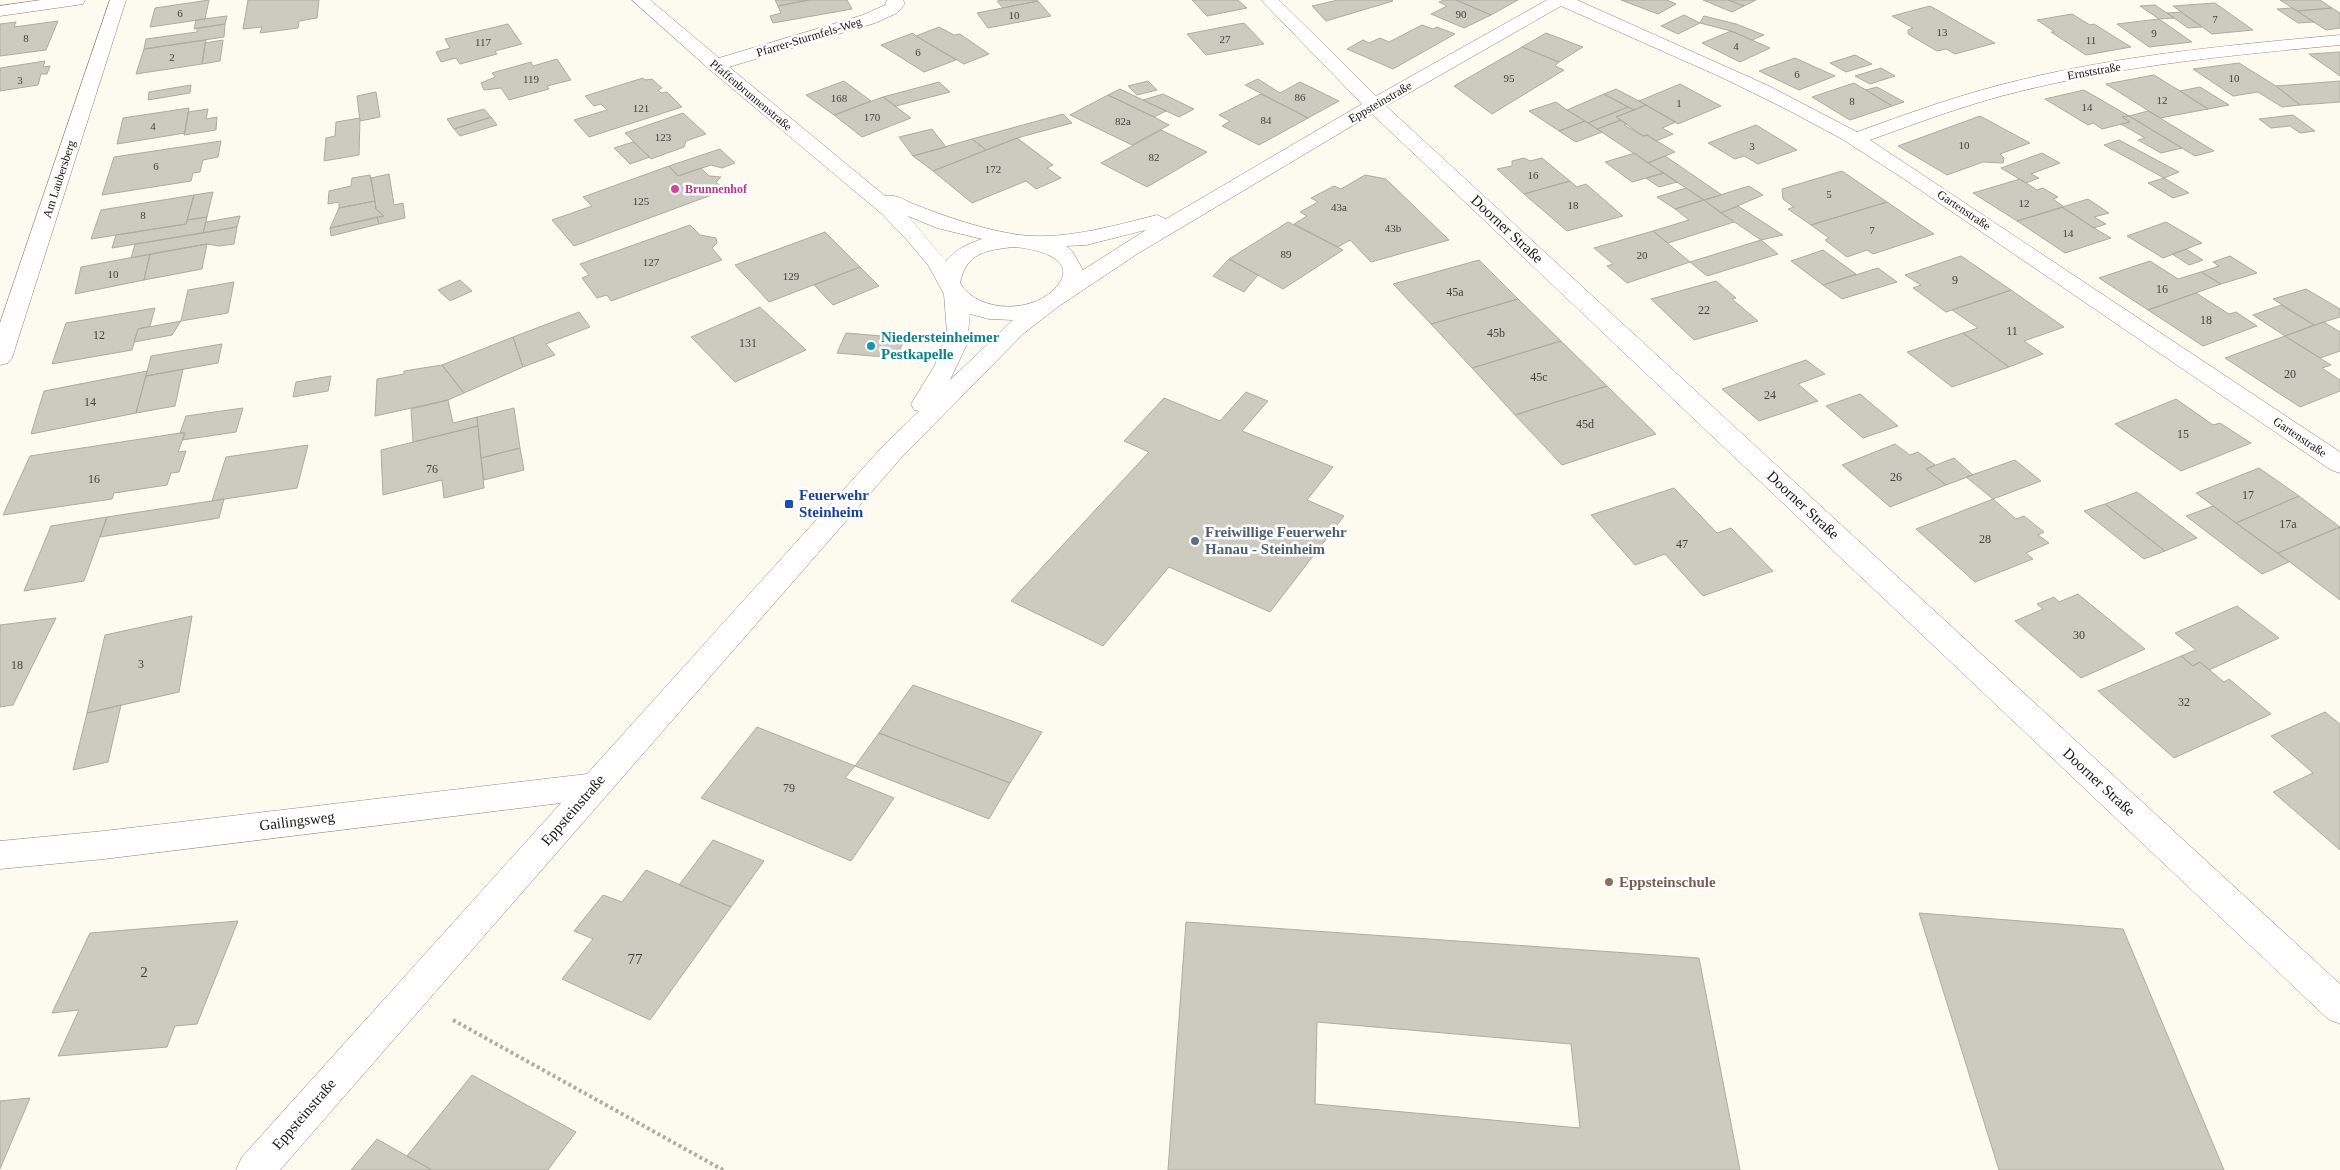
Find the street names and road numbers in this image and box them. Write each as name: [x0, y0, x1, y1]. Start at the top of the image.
street label: Pfarrer-Sturmfels-Weg: [755, 14, 863, 60]
street label: Pfaffenbrunnenstraße: [707, 57, 795, 133]
street label: Ernststraße: [2066, 59, 2122, 83]
street label: Eppsteinstraße: [1346, 78, 1414, 126]
street label: Am Laubersberg: [40, 138, 78, 220]
street label: Gartenstraße: [1935, 187, 1993, 233]
street label: Doorner Straße: [1468, 192, 1546, 266]
street label: Gartenstraße: [2271, 414, 2329, 460]
street label: Doorner Straße: [1764, 468, 1842, 542]
street label: Doorner Straße: [2060, 745, 2138, 819]
street label: Eppsteinstraße: [538, 771, 608, 849]
street label: Gailingsweg: [258, 808, 336, 834]
street label: Eppsteinstraße: [269, 1075, 339, 1153]

